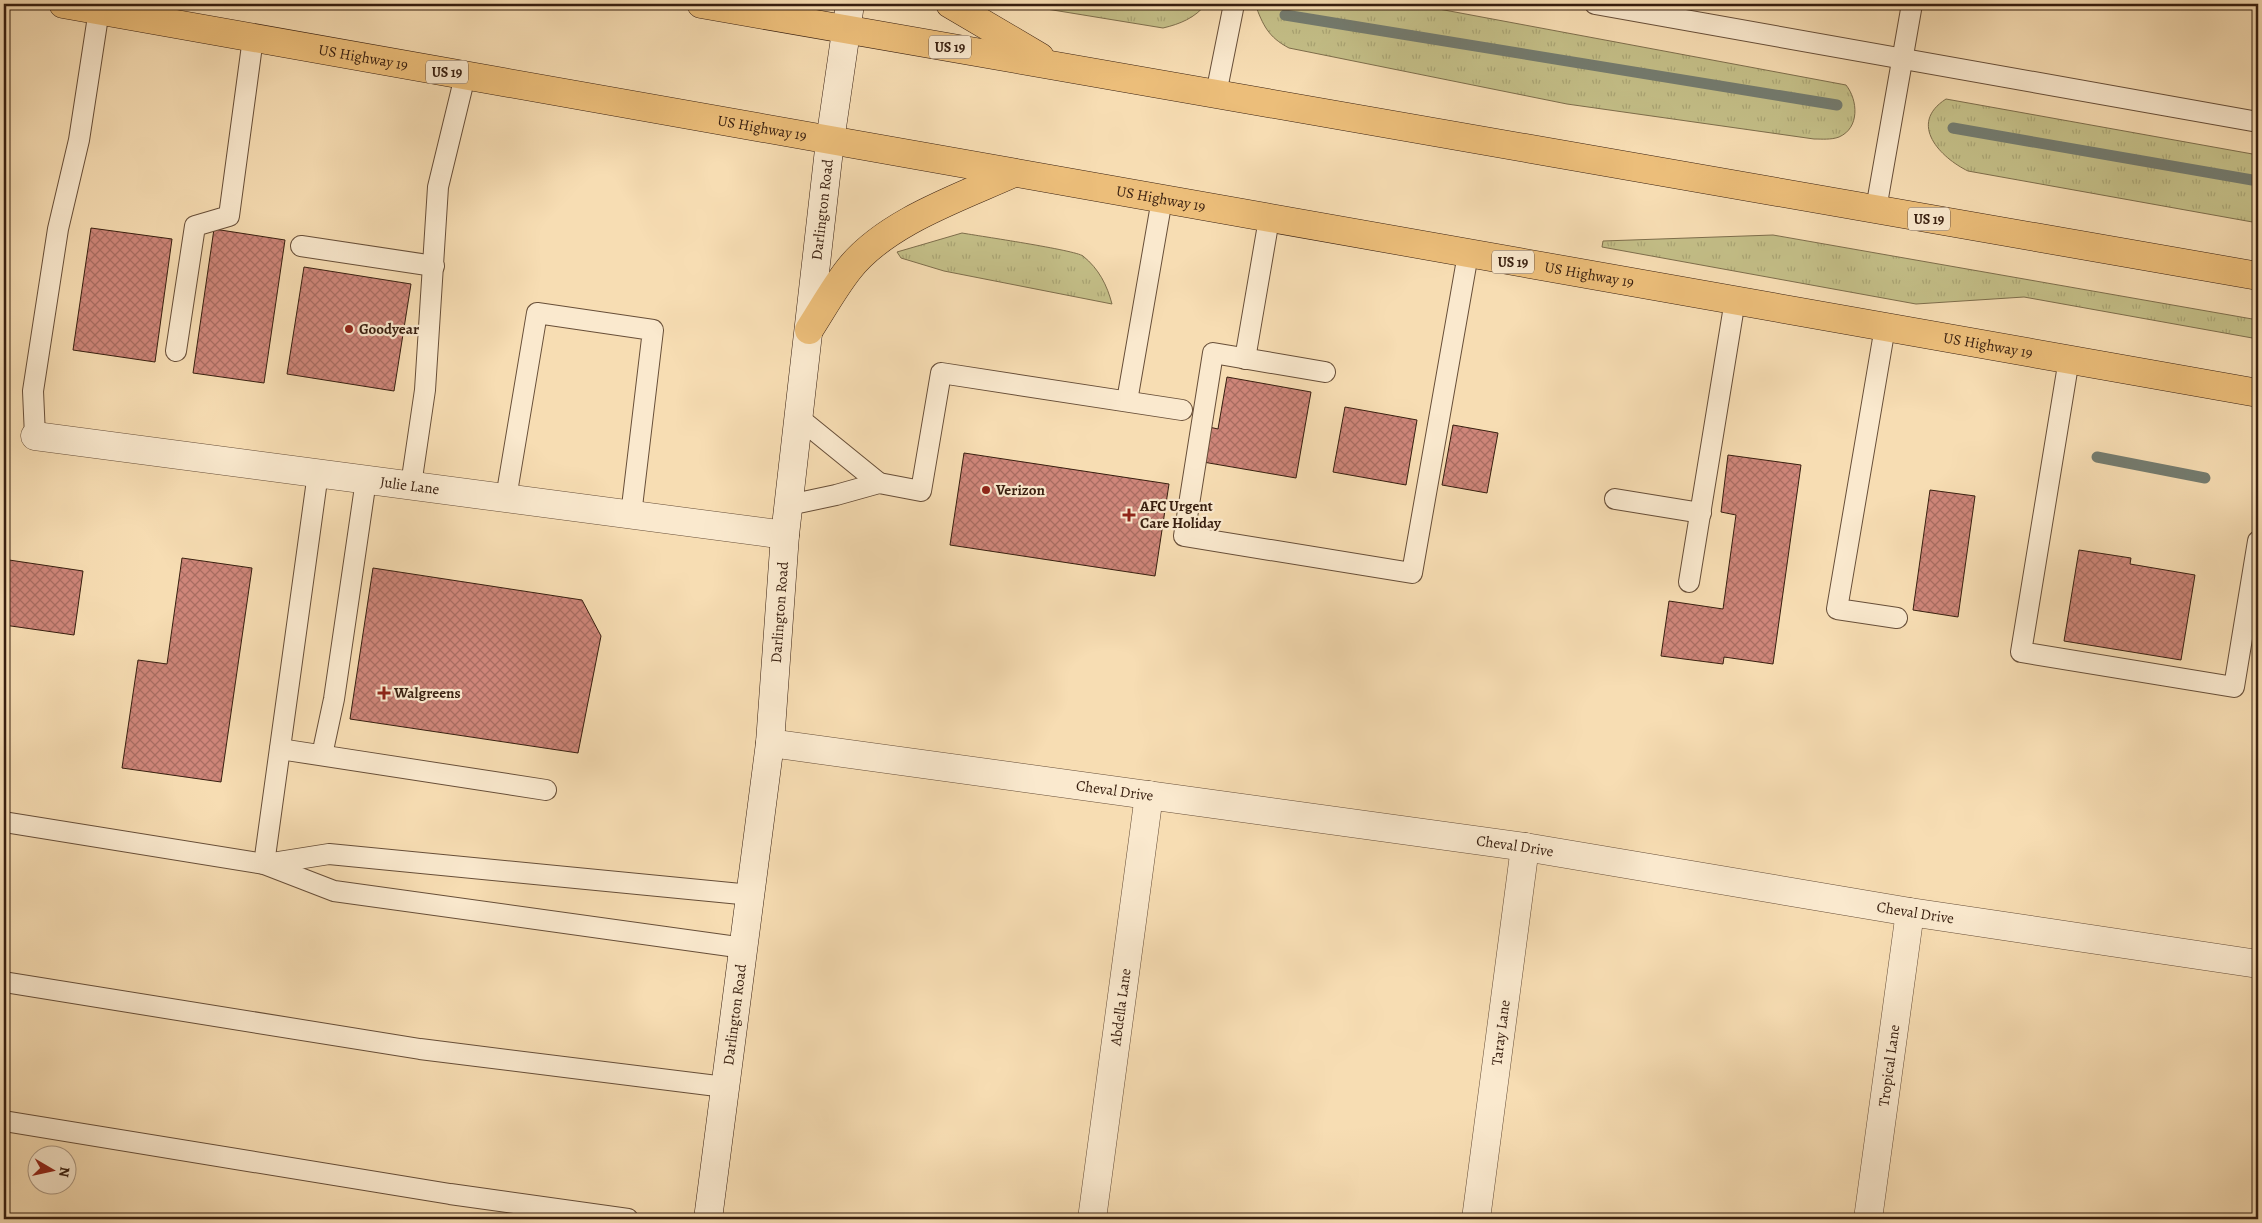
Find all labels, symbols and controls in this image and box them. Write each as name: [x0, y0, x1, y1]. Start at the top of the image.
road number: US 19: [929, 36, 971, 58]
street label: US Highway 19: [317, 39, 410, 75]
road number: US 19: [426, 61, 468, 84]
street label: US Highway 19: [716, 110, 809, 146]
street label: Darlington Road: [806, 157, 838, 261]
street label: US Highway 19: [1115, 181, 1207, 216]
road number: US 19: [1908, 208, 1950, 230]
road number: US 19: [1492, 250, 1534, 274]
street label: US Highway 19: [1543, 257, 1636, 292]
place label: Goodyear: [359, 319, 419, 339]
marker: Goodyear: [343, 323, 355, 335]
street label: US Highway 19: [1942, 327, 2034, 363]
street label: Julie Lane: [379, 472, 441, 499]
place label: Verizon: [995, 480, 1045, 500]
marker: Verizon: [980, 484, 992, 496]
place label: AFC Urgent Care Holiday: [1139, 496, 1222, 533]
marker: AFC Urgent Care Holiday: [1122, 508, 1136, 522]
street label: Darlington Road: [766, 560, 793, 664]
place label: Walgreens: [393, 683, 461, 703]
marker: Walgreens: [378, 687, 390, 699]
street label: Cheval Drive: [1075, 775, 1155, 806]
street label: Cheval Drive: [1475, 830, 1555, 862]
street label: Cheval Drive: [1875, 897, 1956, 928]
street label: Darlington Road: [718, 962, 751, 1067]
street label: Abdella Lane: [1105, 967, 1136, 1048]
street label: Taray Lane: [1486, 998, 1515, 1067]
street label: Tropical Lane: [1874, 1023, 1905, 1108]
north arrow: [28, 1146, 78, 1196]
text: N: [54, 1165, 75, 1178]

